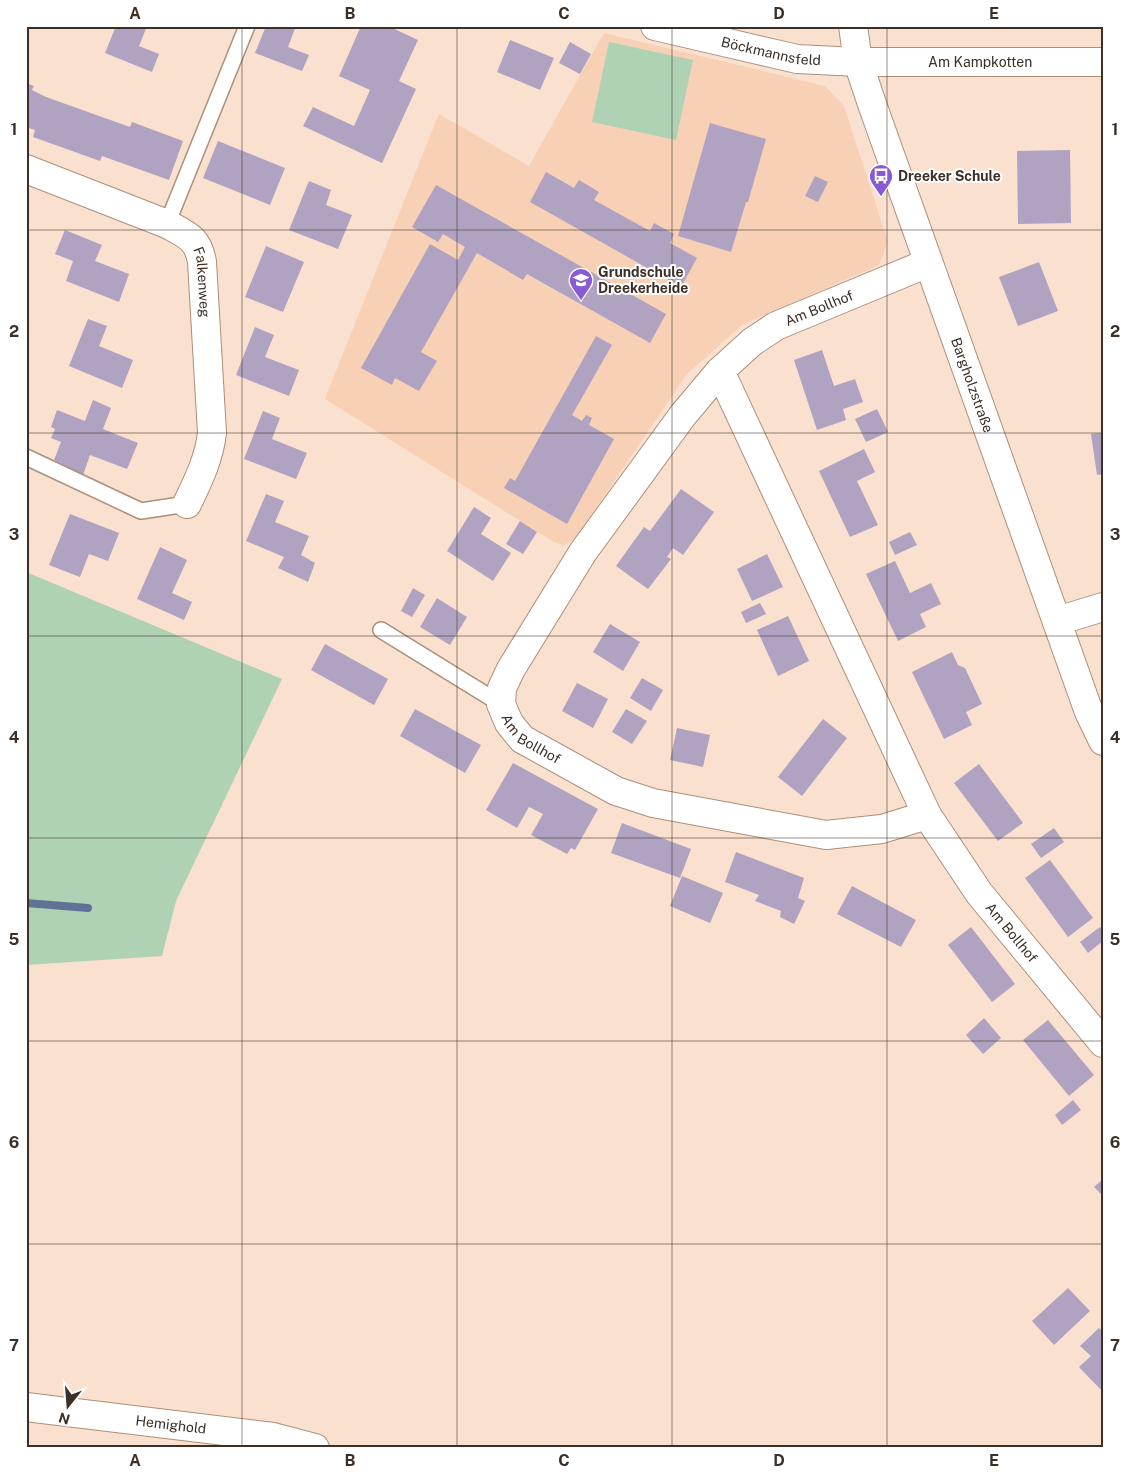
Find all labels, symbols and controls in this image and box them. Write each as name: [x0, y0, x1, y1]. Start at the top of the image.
text: A: [129, 4, 141, 23]
text: B: [345, 4, 356, 23]
text: C: [558, 4, 570, 23]
text: D: [773, 4, 785, 23]
text: E: [989, 4, 999, 23]
street label: Böckmannsfeld: [720, 34, 821, 68]
street label: Am Kampkotten: [928, 54, 1032, 70]
text: 1: [11, 120, 17, 139]
text: 1: [1112, 120, 1118, 139]
bus stop icon: Dreeker Schule: [868, 163, 894, 197]
place label: Dreeker Schule: [898, 168, 1001, 184]
street label: Falkenweg: [190, 244, 213, 318]
place label: Grundschule Dreekerheide: [598, 264, 688, 296]
school or university icon: Grundschule Dreekerheide: [568, 267, 594, 301]
street label: Am Bollhof: [783, 287, 856, 329]
text: 2: [9, 322, 19, 341]
text: 2: [1110, 322, 1120, 341]
street label: Bargholzstraße: [948, 335, 997, 435]
text: 3: [9, 525, 19, 544]
text: 3: [1110, 525, 1120, 544]
street label: Am Bollhof: [498, 712, 564, 767]
text: 4: [9, 728, 20, 747]
text: 4: [1110, 728, 1121, 747]
street label: Am Bollhof: [982, 899, 1041, 966]
text: 5: [9, 930, 20, 949]
text: 5: [1110, 930, 1121, 949]
text: 6: [9, 1133, 19, 1152]
text: 6: [1110, 1133, 1120, 1152]
text: 7: [9, 1336, 19, 1355]
text: 7: [1110, 1336, 1120, 1355]
north arrow: [42, 1382, 92, 1432]
text: N: [57, 1409, 72, 1428]
street label: Hemighold: [135, 1412, 207, 1437]
text: A: [129, 1451, 141, 1470]
text: B: [345, 1451, 356, 1470]
text: C: [558, 1451, 570, 1470]
text: D: [773, 1451, 785, 1470]
text: E: [989, 1451, 999, 1470]

